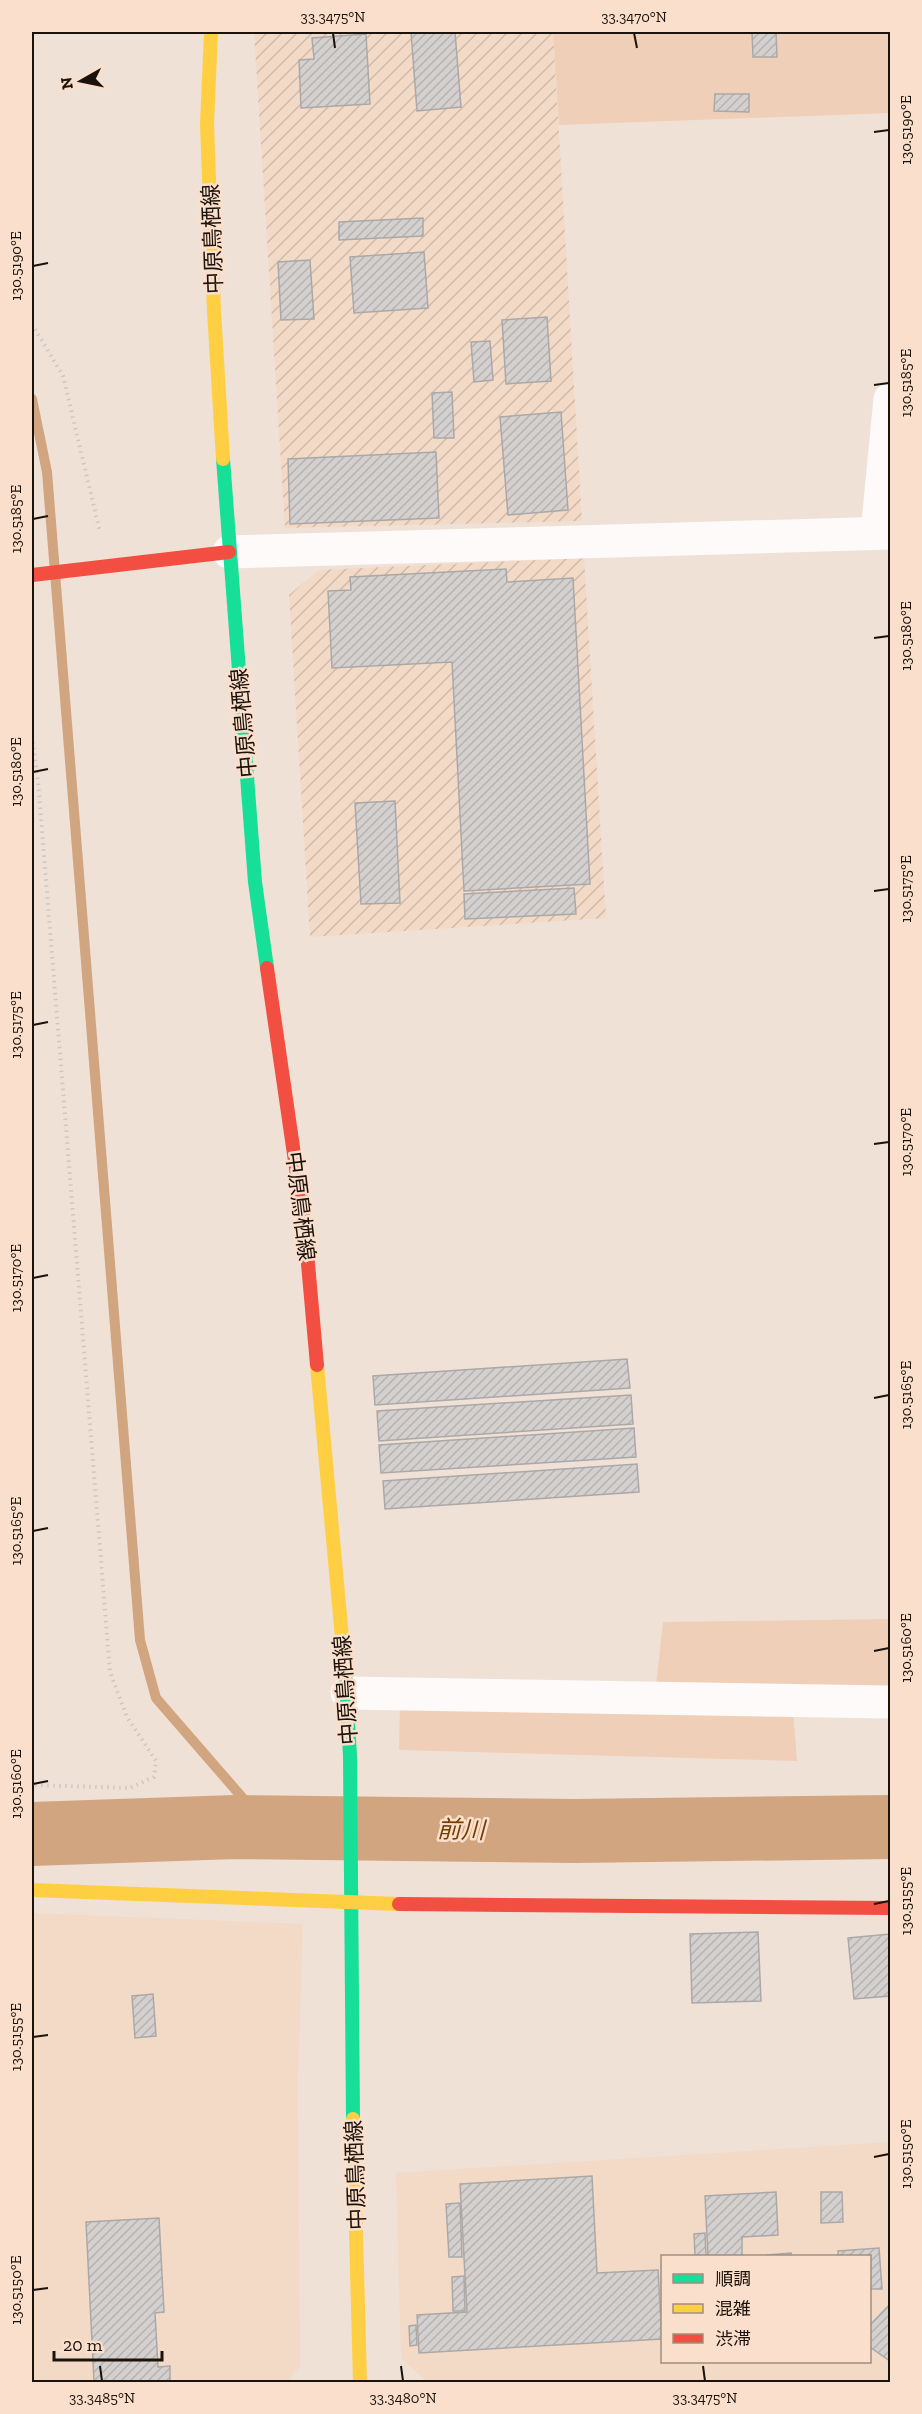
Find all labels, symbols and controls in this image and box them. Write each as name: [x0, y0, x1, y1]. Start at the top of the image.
text: 33.3475°N: [301, 8, 365, 26]
text: 33.3470°N: [601, 8, 667, 26]
north arrow: [51, 51, 111, 111]
text: N: [56, 76, 77, 91]
text: 130.5190°E: [897, 95, 915, 165]
street label: 中原鳥栖線: [197, 184, 228, 294]
text: 130.5190°E: [7, 231, 25, 301]
text: 130.5185°E: [897, 348, 915, 417]
text: 130.5185°E: [7, 484, 25, 553]
text: 130.5180°E: [897, 601, 915, 671]
street label: 中原鳥栖線: [225, 667, 262, 779]
text: 130.5180°E: [7, 737, 25, 807]
text: 130.5175°E: [897, 855, 915, 923]
text: 130.5175°E: [7, 991, 25, 1059]
text: 130.5170°E: [897, 1108, 915, 1176]
street label: 中原鳥栖線: [280, 1150, 321, 1262]
text: 130.5170°E: [7, 1244, 25, 1312]
text: 130.5165°E: [897, 1361, 915, 1429]
text: 130.5165°E: [7, 1497, 25, 1565]
text: 130.5160°E: [897, 1613, 915, 1683]
street label: 中原鳥栖線: [328, 1634, 363, 1746]
text: 130.5160°E: [7, 1749, 25, 1819]
water label: 前川: [437, 1815, 488, 1844]
text: 130.5155°E: [897, 1867, 915, 1935]
text: 130.5155°E: [7, 2003, 25, 2071]
text: 130.5150°E: [897, 2119, 915, 2189]
street label: 中原鳥栖線: [340, 2120, 371, 2230]
text: 130.5150°E: [7, 2255, 25, 2325]
legend: [661, 2255, 871, 2363]
text: 順調: [715, 2268, 751, 2290]
text: 混雑: [715, 2298, 751, 2320]
scale bar: [54, 2324, 162, 2362]
text: 渋滞: [715, 2328, 751, 2350]
text: 20 m: [63, 2334, 103, 2356]
text: 33.3485°N: [69, 2389, 135, 2407]
text: 33.3480°N: [370, 2389, 436, 2407]
text: 33.3475°N: [673, 2389, 737, 2407]

